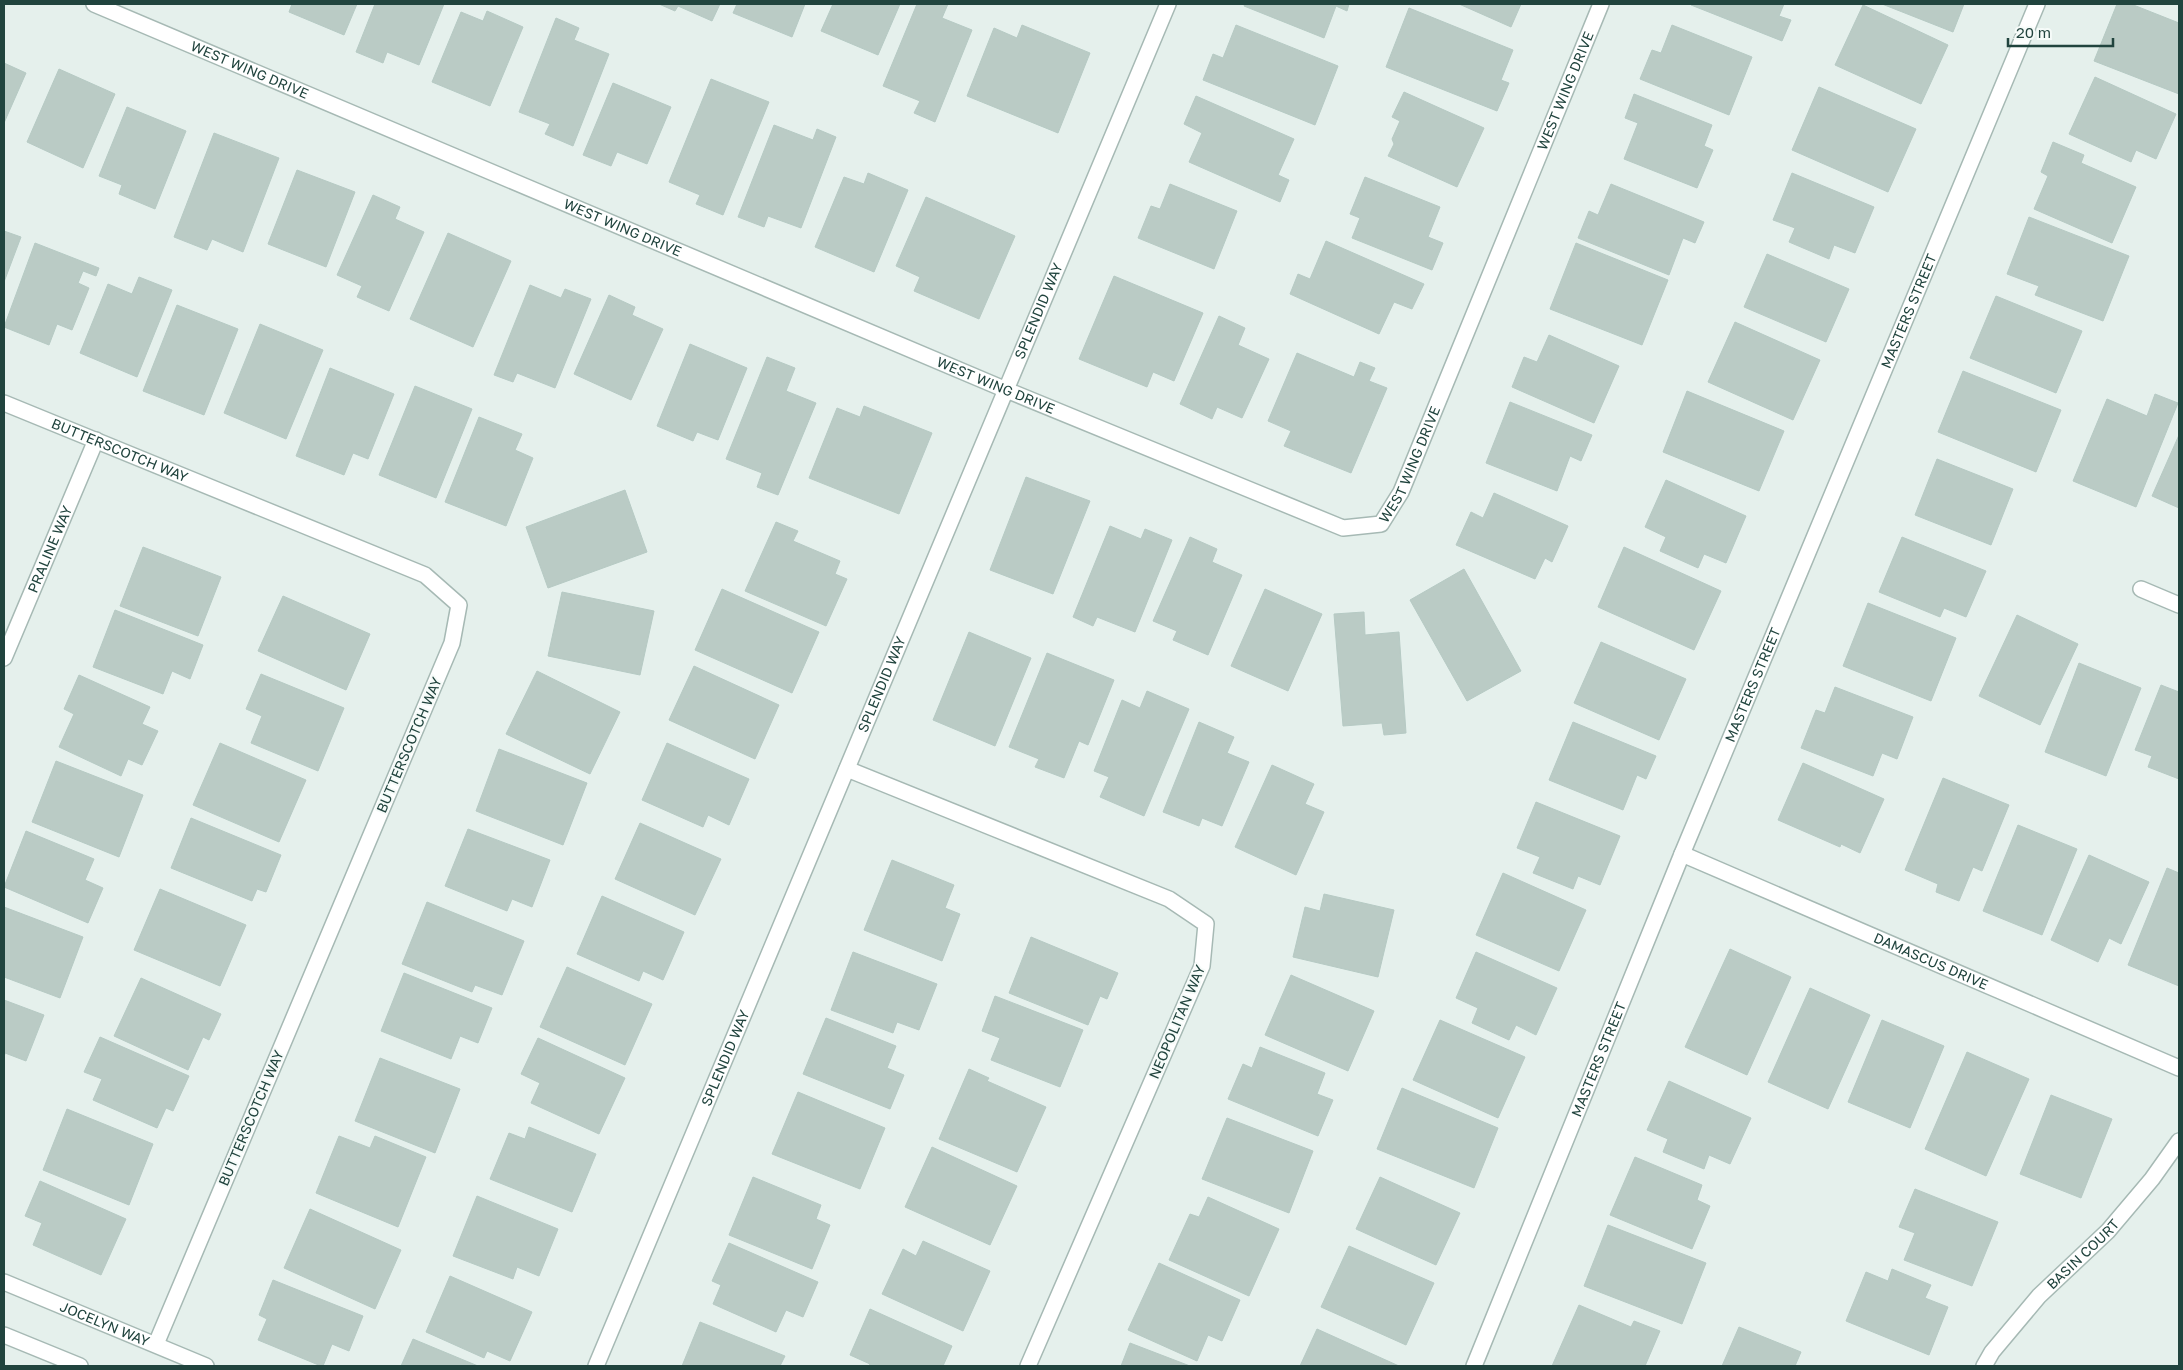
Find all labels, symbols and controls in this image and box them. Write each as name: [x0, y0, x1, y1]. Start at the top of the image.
scale bar: [2008, 15, 2113, 47]
text: 20 m: [2016, 23, 2051, 41]
street label: WEST WING DRIVE: [1533, 29, 1597, 152]
street label: WEST WING DRIVE: [188, 37, 311, 102]
street label: WEST WING DRIVE: [561, 195, 684, 260]
street label: MASTERS STREET: [1877, 251, 1940, 371]
street label: SPLENDID WAY: [1010, 260, 1066, 361]
street label: WEST WING DRIVE: [934, 353, 1058, 417]
street label: WEST WING DRIVE: [1375, 404, 1443, 526]
street label: BUTTERSCOTCH WAY: [49, 414, 191, 485]
street label: PRALINE WAY: [24, 503, 75, 595]
street label: MASTERS STREET: [1721, 625, 1784, 744]
street label: SPLENDID WAY: [854, 634, 909, 735]
street label: BUTTERSCOTCH WAY: [372, 674, 445, 815]
street label: DAMASCUS DRIVE: [1871, 929, 1991, 993]
street label: NEOPOLITAN WAY: [1145, 962, 1208, 1081]
street label: MASTERS STREET: [1567, 999, 1629, 1119]
street label: SPLENDID WAY: [697, 1007, 752, 1108]
street label: BUTTERSCOTCH WAY: [214, 1047, 287, 1188]
street label: BASIN COURT: [2043, 1215, 2123, 1292]
street label: JOCELYN WAY: [58, 1297, 152, 1350]

